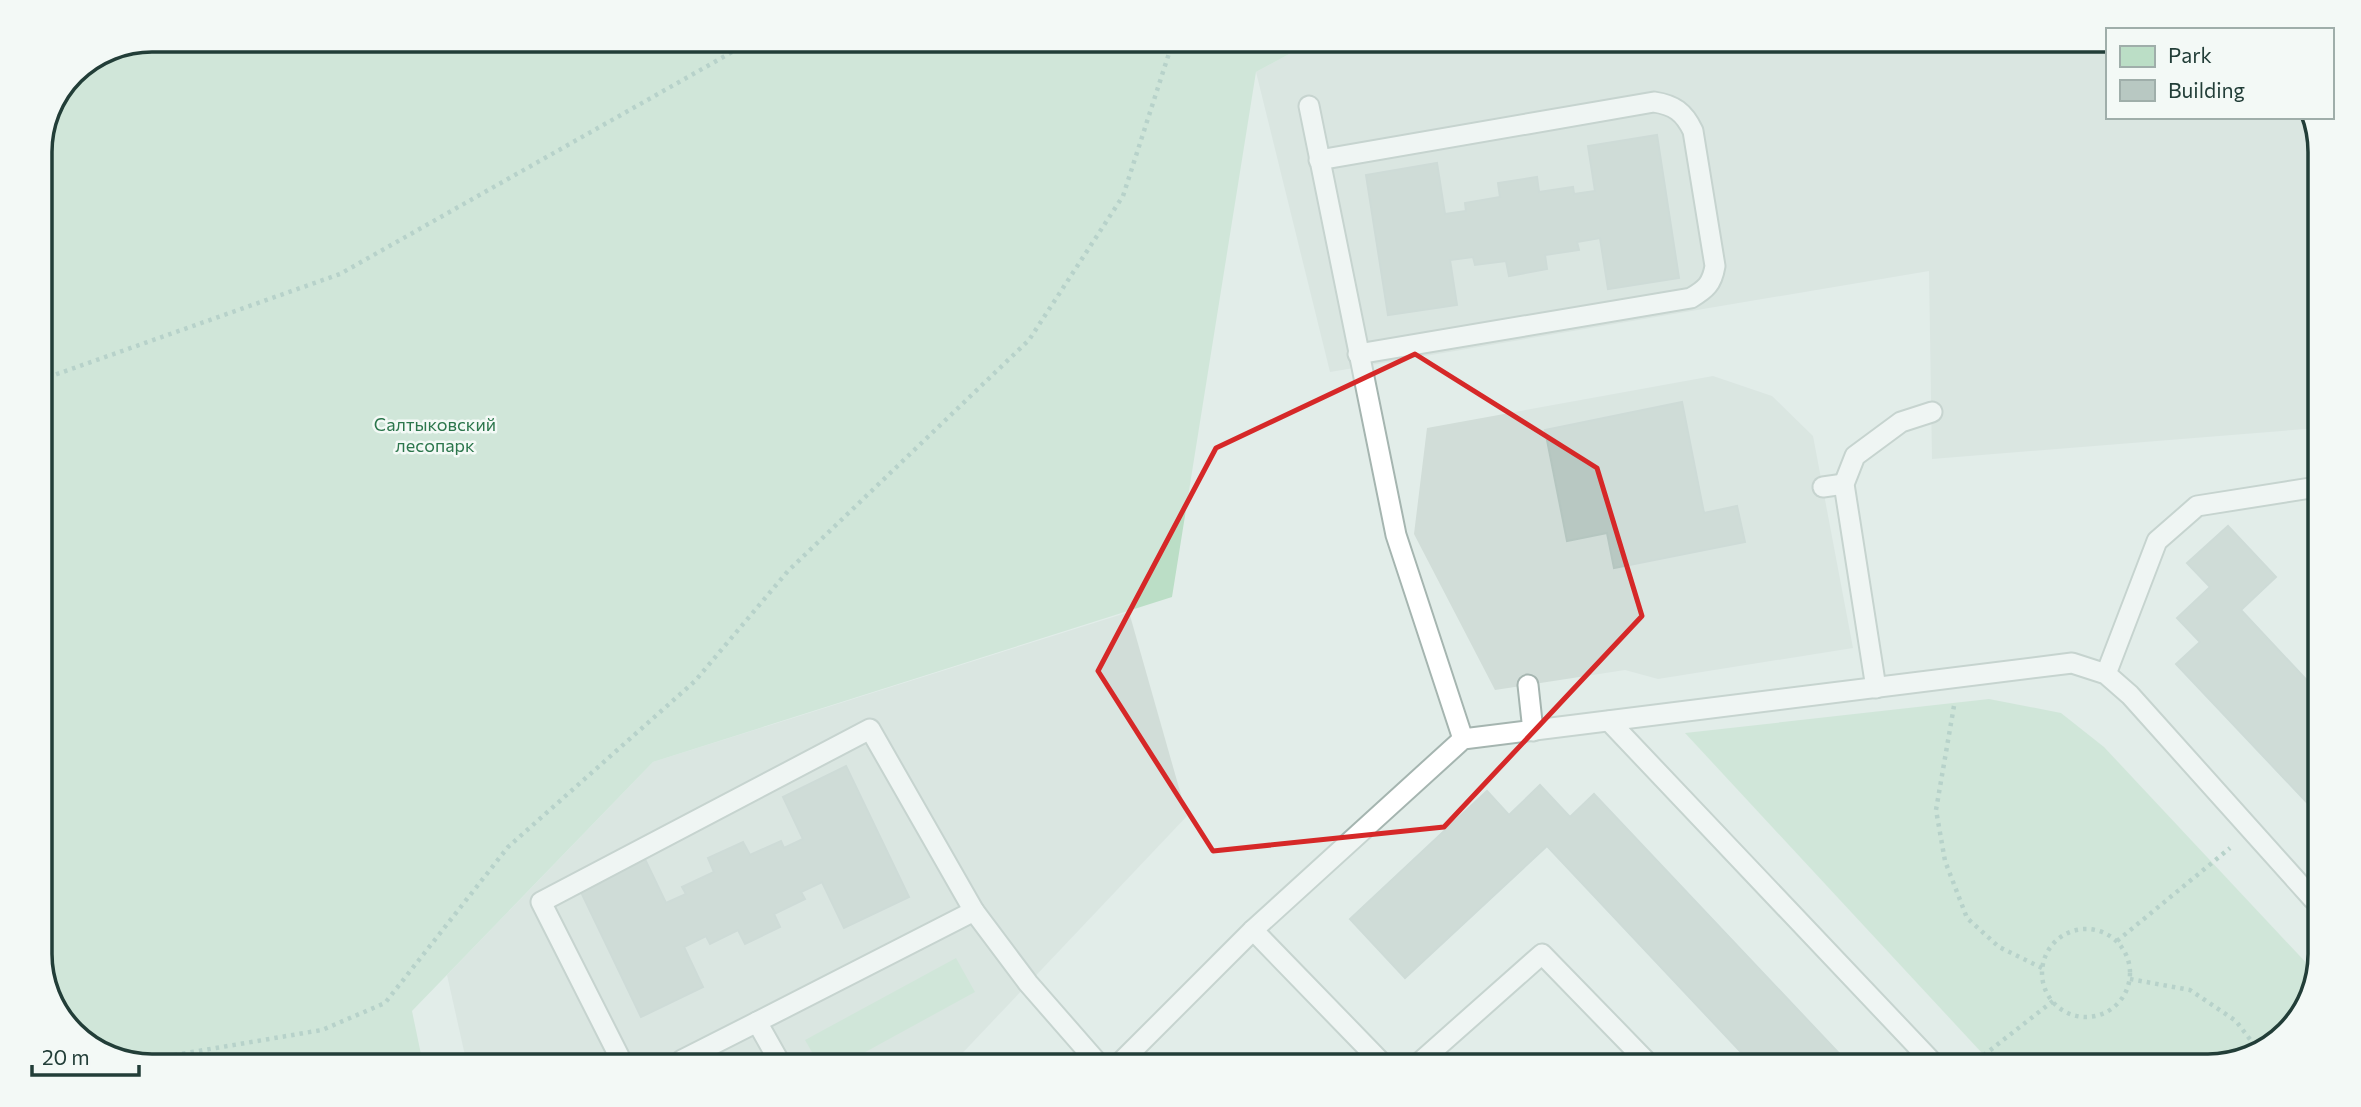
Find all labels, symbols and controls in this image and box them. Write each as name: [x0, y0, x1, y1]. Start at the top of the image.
legend: [2106, 28, 2333, 119]
text: Park: [2168, 42, 2212, 67]
text: Building: [2168, 77, 2245, 102]
park label: Салтыковский лесопарк: [374, 413, 496, 456]
scale bar: [32, 1034, 138, 1078]
text: 20 m: [42, 1044, 90, 1069]

